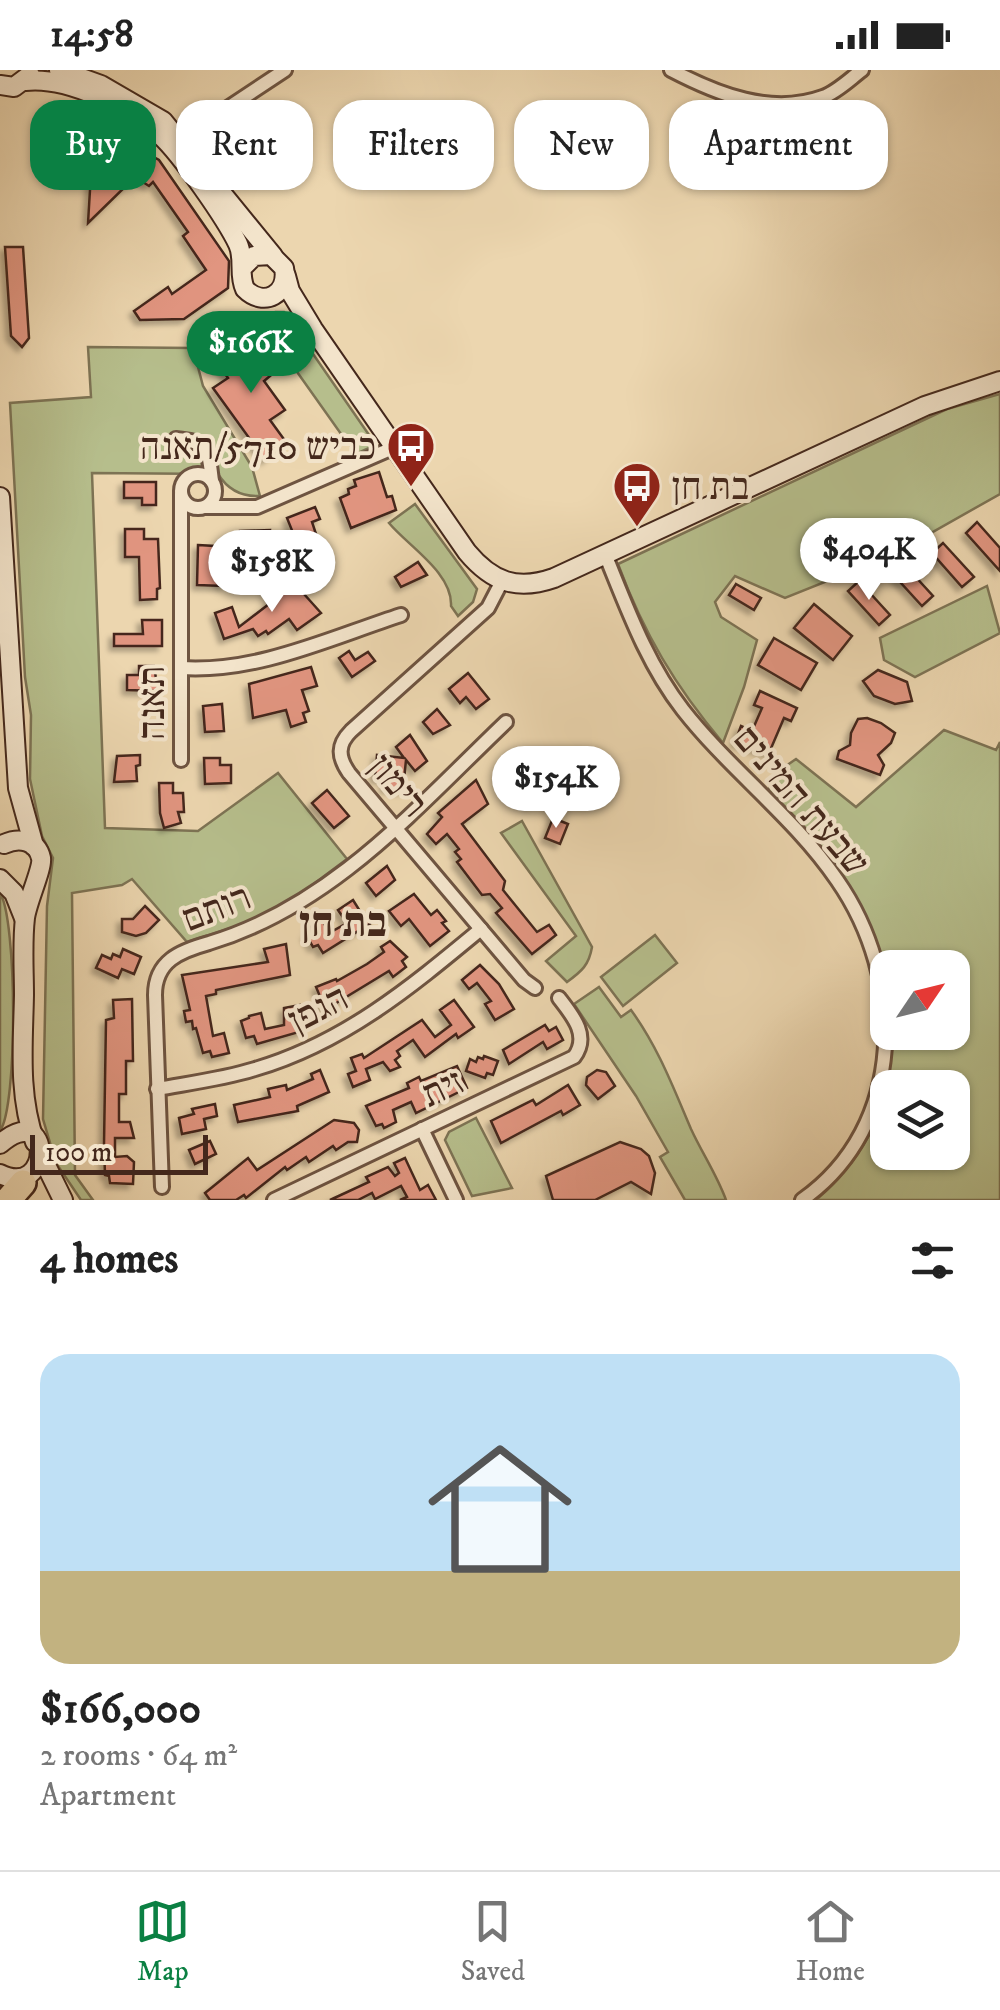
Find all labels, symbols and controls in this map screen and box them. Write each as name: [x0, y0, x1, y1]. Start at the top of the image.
text: 14:58: [50, 11, 134, 59]
chip: Buy: [30, 100, 156, 190]
chip: Rent: [176, 100, 313, 190]
chip: Filters: [333, 100, 494, 190]
chip: New: [514, 100, 649, 190]
chip: Apartment: [669, 100, 888, 190]
pin: $166K: [181, 311, 321, 396]
text: $166K: [209, 323, 293, 363]
bus stop icon: כביש 5710/תאנה: [385, 420, 437, 488]
place label: כביש 5710/תאנה: [140, 424, 376, 472]
bus stop icon: בת חן: [611, 460, 663, 528]
place label: בת חן: [672, 464, 749, 512]
pin: $404K: [799, 518, 939, 603]
pin: $158K: [202, 530, 342, 615]
text: $404K: [822, 530, 916, 570]
text: $158K: [230, 542, 314, 582]
street label: תאנה: [129, 666, 177, 740]
street label: שבעת המינים: [722, 716, 879, 886]
street label: רימון: [357, 745, 438, 828]
pin: $154K: [486, 746, 626, 831]
text: $154K: [514, 758, 598, 798]
street label: רותם: [175, 874, 258, 944]
district label: בת חן: [299, 898, 387, 950]
north arrow: [870, 950, 970, 1050]
map controls: [870, 950, 970, 1170]
street label: הגפן: [281, 975, 357, 1045]
street label: זית: [414, 1058, 472, 1119]
button: layers: [870, 1070, 970, 1170]
scale bar: [30, 1130, 208, 1174]
text: 100 m: [45, 1135, 112, 1170]
icon: filters: [905, 1233, 960, 1288]
text: 4 homes: [40, 1234, 178, 1286]
icon: home: [410, 1419, 590, 1599]
text: $166,000: [40, 1684, 201, 1736]
text: 2 rooms · 64 m²: [40, 1736, 237, 1776]
text: Apartment: [40, 1776, 176, 1816]
tab: Map: [135, 1894, 190, 1989]
tab: Saved: [461, 1894, 525, 1989]
tab: Home: [796, 1894, 865, 1989]

